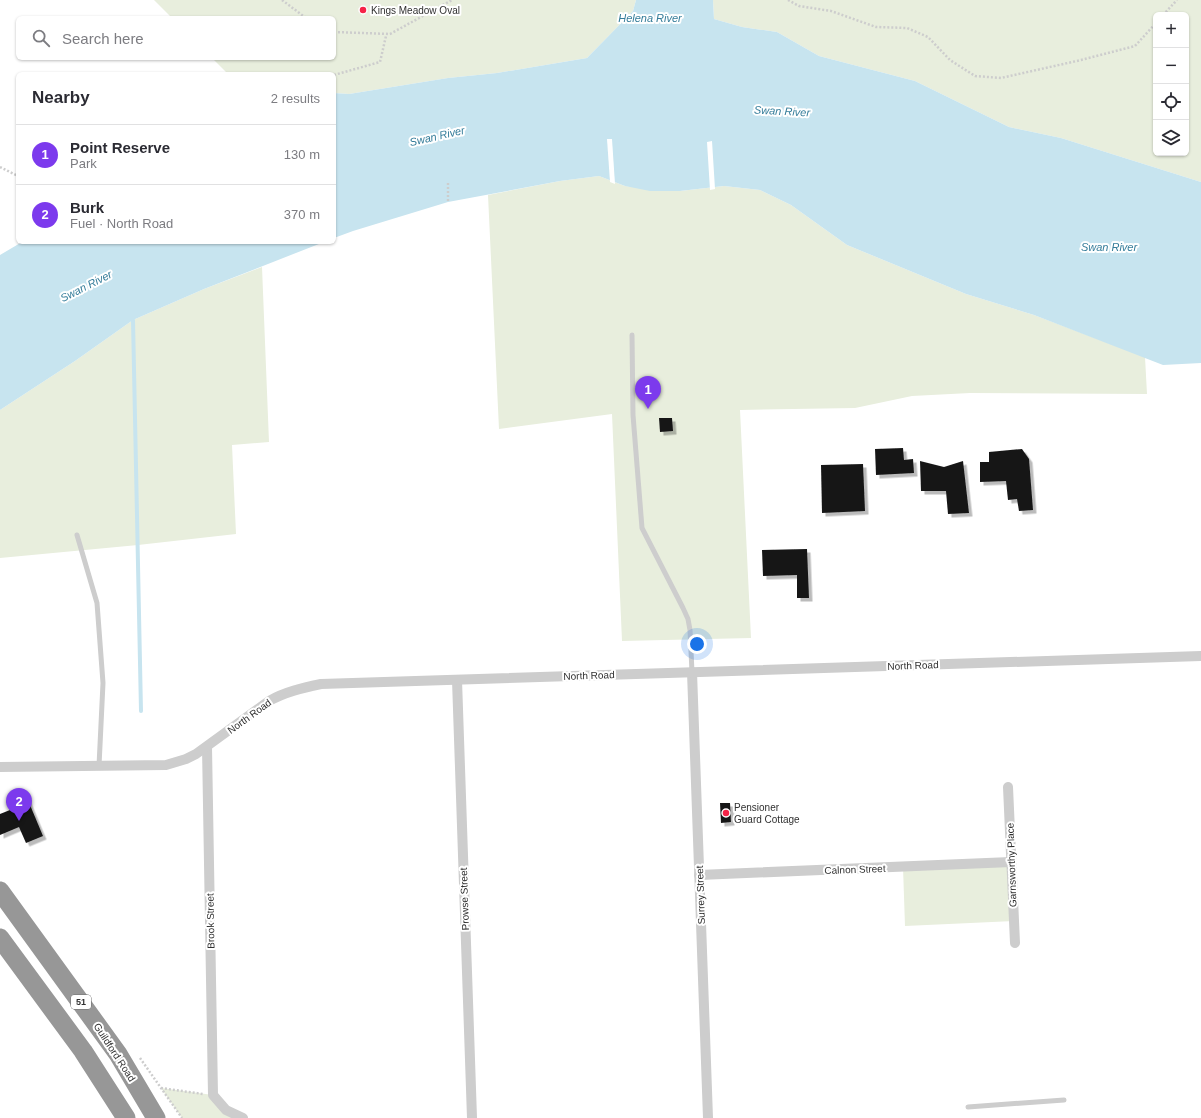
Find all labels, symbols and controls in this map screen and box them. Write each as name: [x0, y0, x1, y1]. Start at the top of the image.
marker: Kings Meadow Oval: [358, 5, 368, 15]
place label: Kings Meadow Oval: [371, 5, 460, 16]
water label: Helena River: [618, 12, 683, 24]
map controls: [1153, 12, 1189, 156]
button: +: [1153, 12, 1189, 48]
search box: [16, 16, 336, 60]
icon: search: [30, 27, 52, 49]
text: Search here: [62, 30, 144, 47]
button: −: [1153, 48, 1189, 84]
button: locate: [1153, 84, 1189, 120]
text: Nearby: [32, 88, 90, 107]
text: 2 results: [271, 91, 320, 106]
water label: Swan River: [754, 104, 812, 119]
button: layers: [1153, 120, 1189, 156]
water label: Swan River: [408, 124, 467, 148]
text: Point Reserve: [70, 139, 170, 156]
text: 1: [41, 147, 49, 162]
text: 130 m: [284, 147, 320, 162]
text: Park: [70, 156, 97, 171]
text: Burk: [70, 199, 104, 216]
text: 2: [41, 207, 49, 222]
text: 370 m: [284, 207, 320, 222]
text: Fuel · North Road: [70, 216, 173, 231]
water label: Swan River: [1081, 241, 1138, 253]
water label: Swan River: [58, 267, 115, 304]
pin: 1: [635, 376, 661, 409]
your location: [687, 634, 707, 654]
street label: North Road: [887, 659, 939, 672]
street label: North Road: [563, 669, 615, 682]
street label: North Road: [225, 697, 273, 736]
pin: 2: [6, 788, 32, 821]
place label: Pensioner Guard Cottage: [734, 802, 800, 825]
marker: Pensioner Guard Cottage: [721, 808, 731, 818]
street label: Garnsworthy Place: [1005, 822, 1018, 907]
street label: Calnon Street: [824, 863, 886, 876]
street label: Surrey Street: [694, 865, 707, 925]
street label: Prowse Street: [458, 867, 471, 931]
street label: Brook Street: [205, 893, 216, 949]
road number: 51: [71, 995, 91, 1009]
street label: Guildford Road: [92, 1021, 138, 1083]

